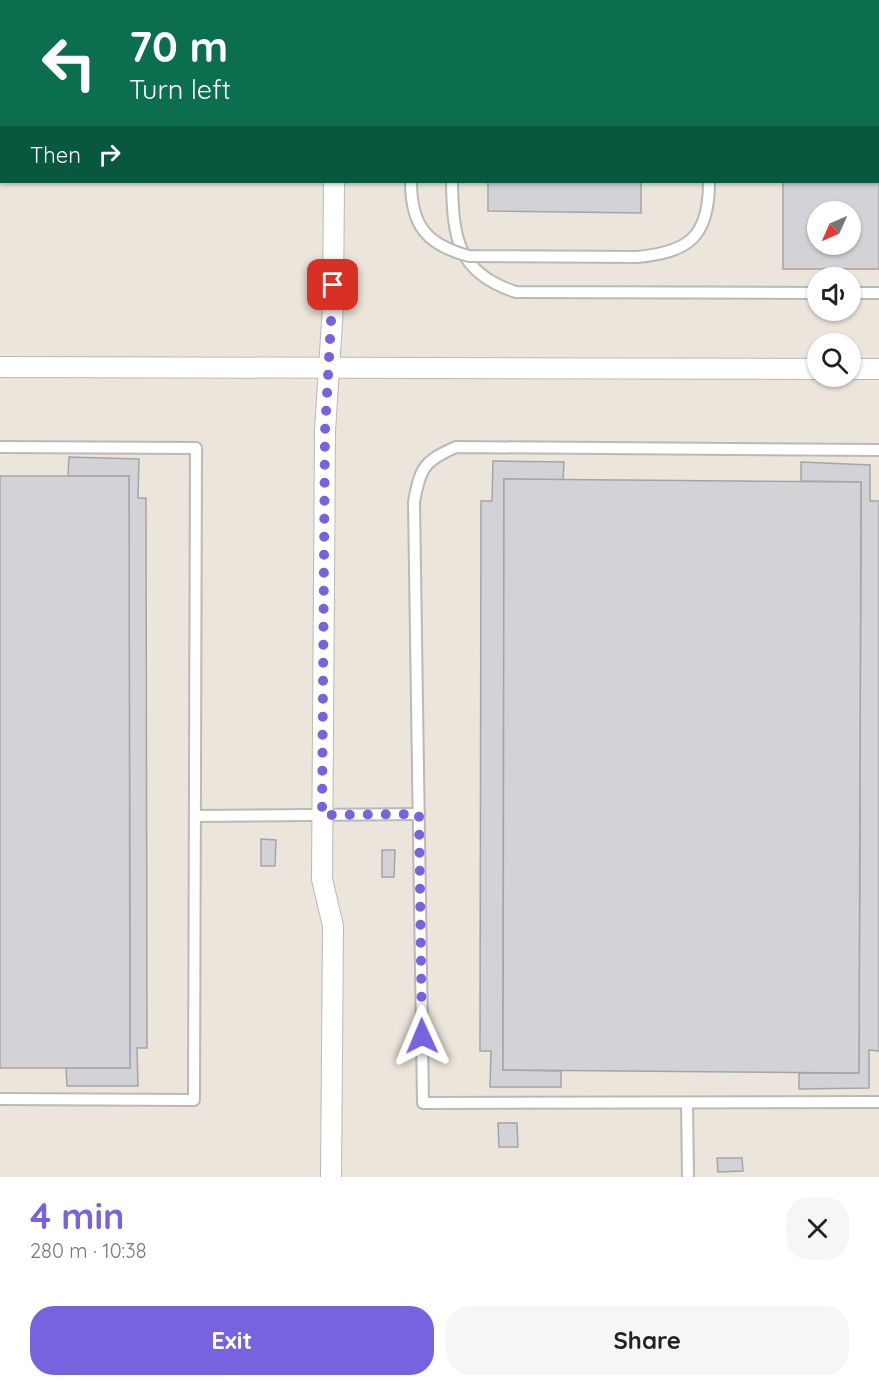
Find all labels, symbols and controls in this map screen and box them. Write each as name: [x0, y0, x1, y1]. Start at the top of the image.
text: 70 m: [129, 20, 228, 73]
icon: left: [30, 24, 108, 102]
text: Turn left: [129, 72, 231, 106]
icon: right: [93, 138, 126, 171]
text: Then: [30, 141, 81, 169]
north arrow: [807, 201, 861, 255]
map controls: [807, 201, 861, 387]
pin: [307, 259, 358, 310]
button: sound: [807, 267, 861, 321]
icon: arrive: [316, 268, 349, 301]
button: search: [807, 333, 861, 387]
position arrow: [390, 1004, 454, 1068]
text: 4 min: [30, 1193, 124, 1238]
button: close: [786, 1197, 849, 1260]
text: 280 m · 10:38: [30, 1238, 147, 1263]
button: Exit: [30, 1306, 434, 1375]
button: Share: [446, 1306, 849, 1375]

